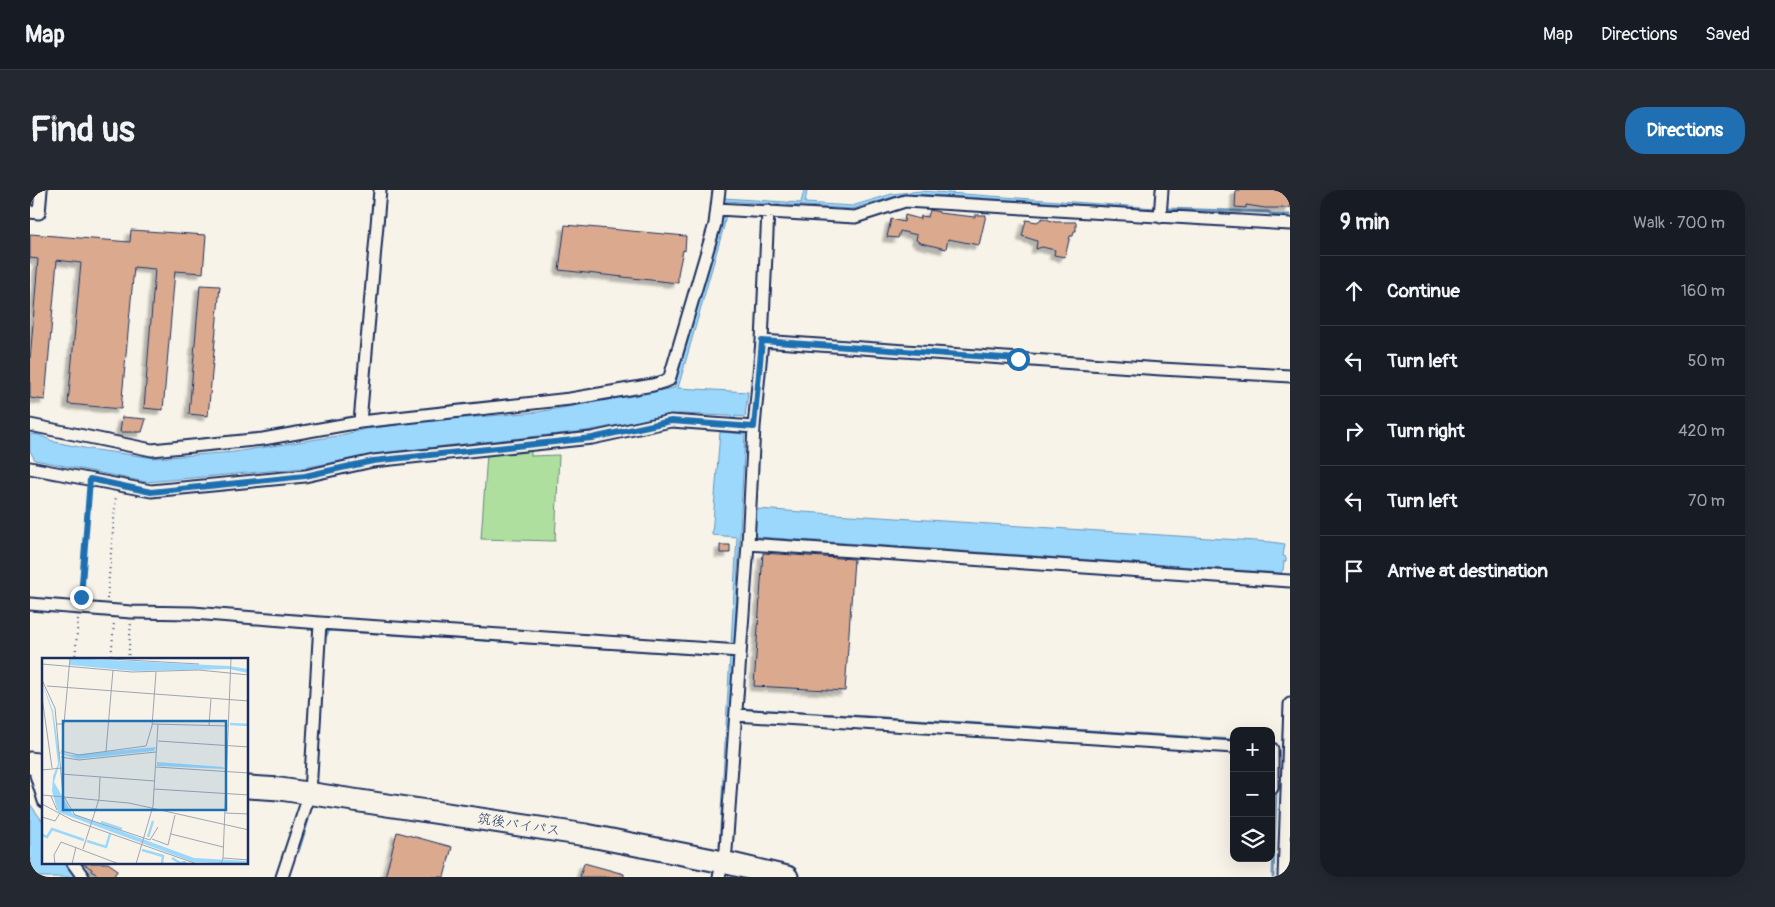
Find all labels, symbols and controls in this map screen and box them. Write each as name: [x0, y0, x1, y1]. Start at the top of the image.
text: Map: [25, 20, 65, 49]
text: Map: [1543, 23, 1573, 46]
text: Directions: [1601, 23, 1677, 46]
text: Saved: [1705, 23, 1750, 46]
button: Directions: [1625, 107, 1745, 154]
text: Find us: [30, 108, 135, 152]
text: 9 min: [1340, 209, 1389, 236]
text: Walk · 700 m: [1633, 213, 1725, 233]
icon: ahead: [1340, 277, 1368, 305]
text: Continue: [1387, 279, 1460, 303]
text: 160 m: [1681, 281, 1725, 301]
icon: left: [1340, 347, 1368, 375]
route start: [1007, 348, 1030, 371]
text: Turn left: [1387, 349, 1457, 373]
text: 50 m: [1688, 351, 1725, 371]
icon: right: [1340, 417, 1368, 445]
text: Turn right: [1387, 419, 1465, 443]
text: 420 m: [1678, 421, 1725, 441]
icon: left: [1340, 487, 1368, 515]
text: Turn left: [1387, 489, 1457, 513]
text: 70 m: [1688, 491, 1725, 511]
icon: arrive: [1340, 557, 1368, 585]
text: Arrive at destination: [1387, 559, 1548, 583]
route end: [70, 586, 93, 609]
inset map: [42, 658, 249, 864]
map controls: [1230, 727, 1275, 862]
button: +: [1230, 727, 1275, 772]
button: −: [1230, 772, 1275, 817]
street label: 筑後バイパス: [476, 810, 562, 839]
button: layers: [1230, 817, 1275, 862]

